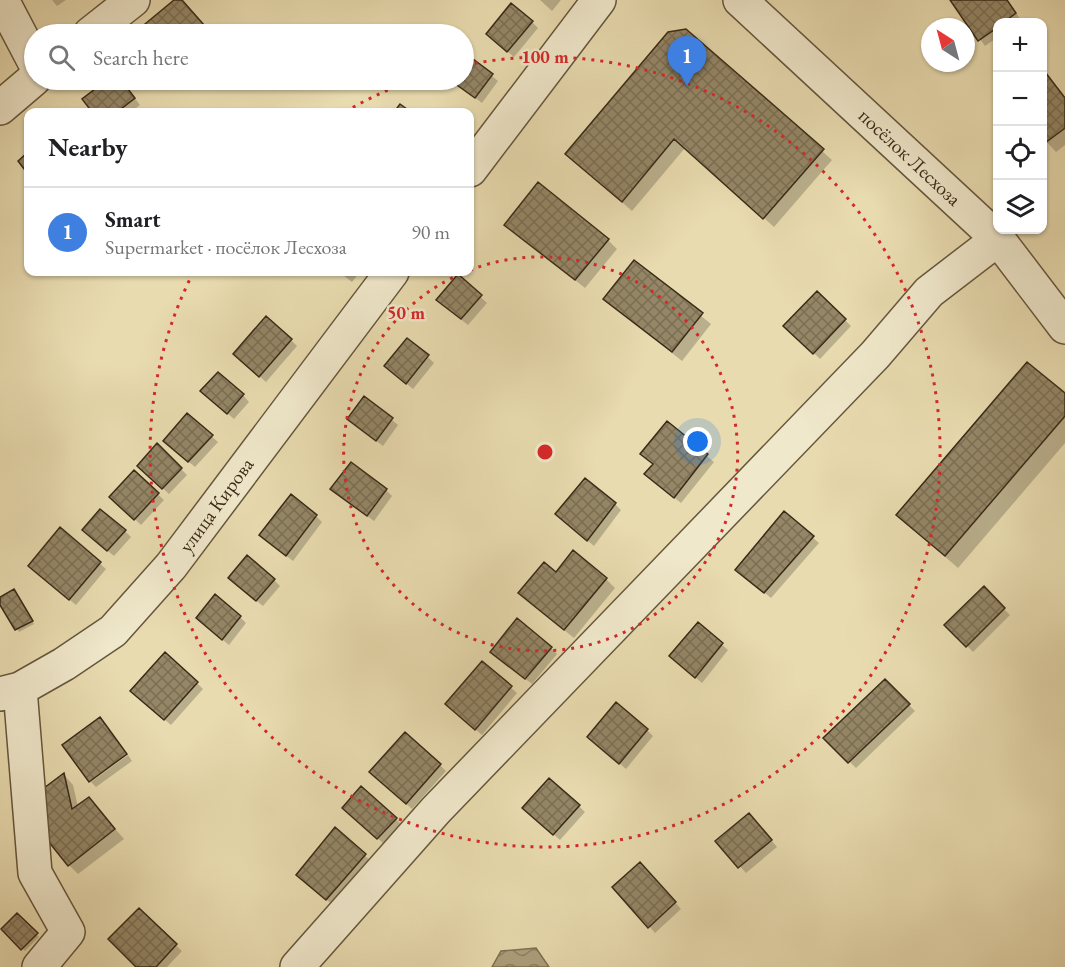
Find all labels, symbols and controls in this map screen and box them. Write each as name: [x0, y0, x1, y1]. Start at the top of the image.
north arrow: [921, 18, 975, 72]
map controls: [993, 18, 1047, 234]
button: +: [993, 18, 1047, 72]
search box: [24, 24, 474, 90]
pin: 1: [668, 36, 706, 86]
icon: search: [45, 41, 78, 74]
text: Search here: [93, 43, 188, 72]
text: 100 m: [521, 45, 569, 68]
button: −: [993, 72, 1047, 126]
street label: посёлок Лесхоза: [853, 103, 967, 211]
button: locate: [993, 126, 1047, 180]
text: Nearby: [48, 130, 128, 164]
button: layers: [993, 180, 1047, 234]
text: Smart: [105, 205, 161, 234]
text: 1: [62, 219, 73, 245]
text: 90 m: [411, 219, 450, 245]
text: Supermarket · посёлок Лесхоза: [105, 234, 347, 260]
text: 50 m: [387, 301, 425, 324]
your location: [683, 427, 712, 456]
centre of rings: [535, 442, 555, 462]
street label: улица Кирова: [173, 452, 259, 558]

